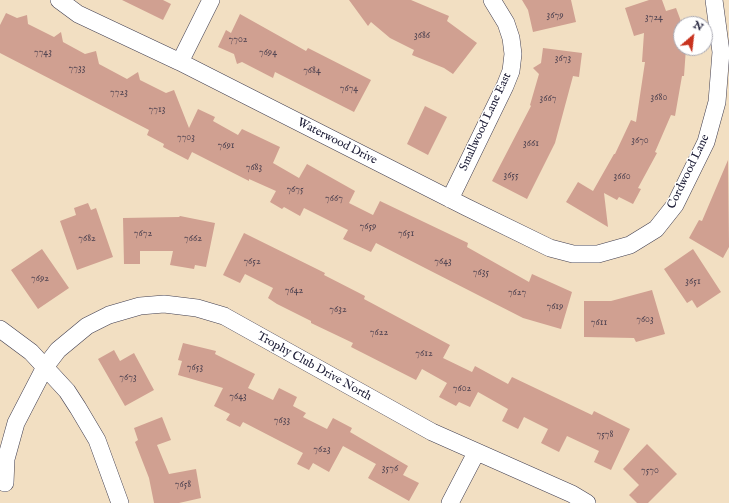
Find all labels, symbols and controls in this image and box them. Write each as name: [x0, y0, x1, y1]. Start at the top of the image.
house number: 3679: [547, 10, 563, 22]
house number: 3724: [645, 12, 663, 24]
north arrow: [673, 16, 713, 56]
text: N: [691, 18, 706, 35]
house number: 3686: [414, 30, 430, 42]
house number: 7702: [229, 34, 247, 46]
house number: 7743: [34, 47, 52, 59]
house number: 7694: [259, 47, 277, 59]
house number: 3673: [555, 53, 571, 65]
house number: 7733: [69, 63, 85, 75]
house number: 7684: [303, 65, 321, 77]
street label: Smallwood Lane East: [457, 71, 515, 173]
house number: 7674: [340, 83, 358, 95]
house number: 7723: [110, 87, 128, 99]
house number: 3680: [651, 92, 667, 104]
house number: 3667: [540, 93, 556, 105]
house number: 7713: [149, 104, 165, 116]
street label: Waterwood Drive: [295, 116, 379, 168]
house number: 7703: [177, 132, 195, 144]
street label: Cordwood Lane: [665, 132, 713, 212]
house number: 3670: [631, 135, 649, 147]
house number: 3661: [523, 138, 539, 150]
house number: 7691: [218, 140, 234, 152]
house number: 7683: [246, 162, 262, 174]
house number: 3655: [503, 170, 519, 182]
house number: 3660: [613, 171, 631, 183]
house number: 7675: [286, 184, 304, 196]
house number: 7667: [325, 193, 343, 205]
house number: 7659: [360, 221, 376, 233]
house number: 7672: [134, 228, 152, 240]
house number: 7651: [398, 228, 414, 240]
house number: 7682: [78, 233, 96, 245]
house number: 7662: [184, 233, 202, 245]
house number: 7652: [243, 256, 261, 268]
house number: 7643: [434, 256, 452, 268]
house number: 7635: [473, 267, 489, 279]
house number: 7692: [31, 273, 49, 285]
house number: 3651: [685, 276, 701, 288]
house number: 7642: [285, 285, 303, 297]
house number: 7627: [508, 287, 526, 299]
house number: 7619: [547, 301, 563, 313]
house number: 7632: [329, 304, 347, 316]
house number: 7603: [636, 314, 654, 326]
house number: 7611: [591, 317, 607, 329]
house number: 7622: [370, 327, 388, 339]
street label: Trophy Club Drive North: [254, 329, 374, 405]
house number: 7612: [415, 348, 433, 360]
house number: 7653: [187, 362, 203, 374]
house number: 7673: [119, 372, 137, 384]
house number: 7602: [453, 383, 471, 395]
house number: 7643: [229, 391, 247, 403]
house number: 7633: [274, 415, 290, 427]
house number: 7578: [597, 429, 613, 441]
house number: 7623: [313, 444, 331, 456]
house number: 3576: [382, 463, 398, 475]
house number: 7570: [641, 465, 659, 477]
house number: 7658: [175, 479, 191, 491]

